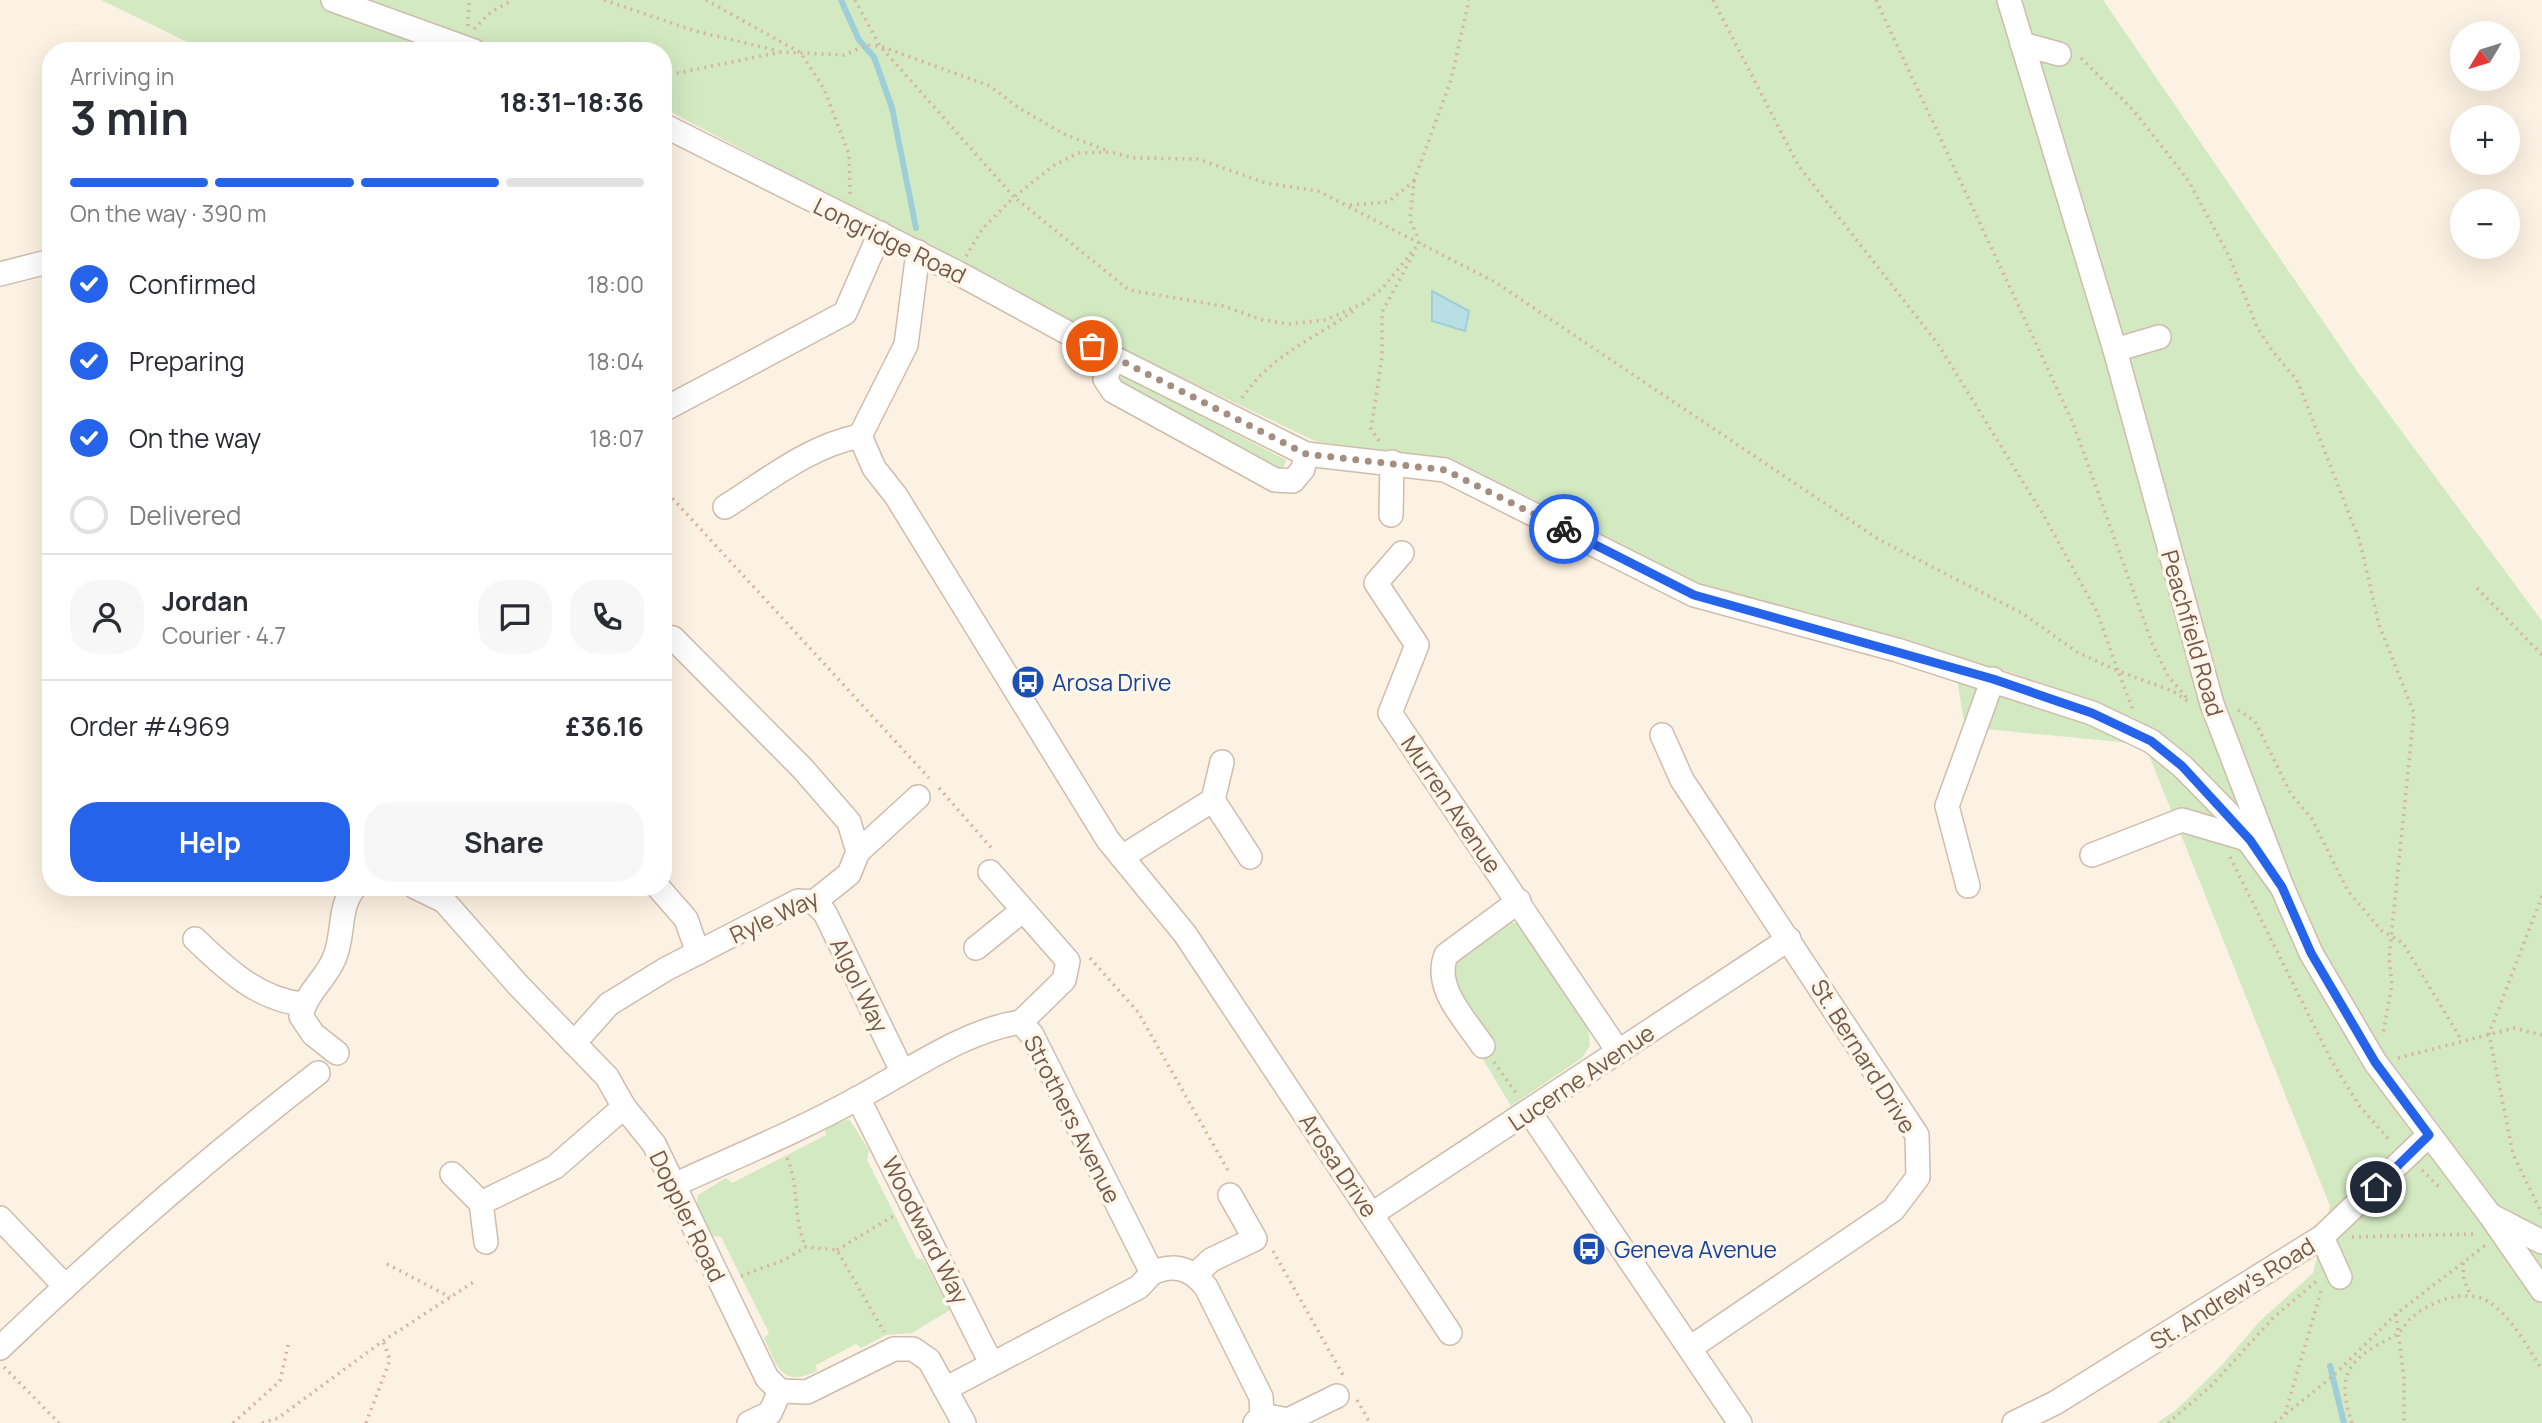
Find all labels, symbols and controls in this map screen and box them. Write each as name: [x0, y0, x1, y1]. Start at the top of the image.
north arrow: [2450, 21, 2520, 91]
map controls: [2450, 21, 2520, 259]
text: Arriving in: [70, 60, 175, 92]
text: 18:31–18:36: [500, 84, 644, 120]
text: 3 min: [70, 86, 189, 149]
button: +: [2450, 105, 2520, 175]
street label: Longridge Road: [808, 189, 972, 291]
button: −: [2450, 189, 2520, 259]
text: On the way · 390 m: [70, 197, 267, 229]
icon: check: [70, 265, 108, 303]
text: Confirmed: [129, 266, 256, 302]
text: 18:00: [587, 268, 644, 300]
pin: [1062, 316, 1122, 376]
icon: bag: [1073, 327, 1111, 365]
icon: check: [70, 342, 108, 380]
text: Preparing: [129, 343, 245, 379]
text: 18:04: [587, 345, 644, 377]
icon: check: [70, 419, 108, 457]
text: On the way: [129, 420, 261, 456]
text: 18:07: [589, 422, 644, 454]
courier: [1529, 494, 1599, 564]
text: Delivered: [129, 497, 241, 533]
icon: bike: [1545, 510, 1583, 548]
street label: Peachfield Road: [2154, 546, 2232, 720]
button: person: [70, 580, 144, 654]
button: chat: [478, 580, 552, 654]
button: phone: [570, 580, 644, 654]
text: Jordan: [162, 583, 248, 619]
text: Courier · 4.7: [162, 619, 286, 651]
bus stop icon: Arosa Drive: [1009, 663, 1047, 701]
place label: Arosa Drive: [1052, 666, 1171, 698]
text: Order #4969: [70, 708, 230, 744]
text: £36.16: [566, 708, 644, 744]
street label: Murren Avenue: [1394, 729, 1510, 879]
button: Help: [70, 802, 350, 882]
button: Share: [364, 802, 644, 882]
street label: Ryle Way: [724, 881, 824, 951]
street label: Algol Way: [823, 932, 897, 1038]
street label: St. Bernard Drive: [1804, 973, 1924, 1139]
street label: Lucerne Avenue: [1502, 1016, 1660, 1138]
street label: Strothers Avenue: [1017, 1029, 1129, 1209]
street label: Arosa Drive: [1292, 1107, 1386, 1223]
street label: Doppler Road: [642, 1145, 734, 1287]
street label: Woodward Way: [875, 1151, 977, 1309]
pin: [2346, 1157, 2406, 1217]
icon: home: [2357, 1168, 2395, 1206]
street label: St. Andrew's Road: [2143, 1229, 2321, 1357]
bus stop icon: Geneva Avenue: [1570, 1230, 1608, 1268]
place label: Geneva Avenue: [1614, 1233, 1777, 1265]

